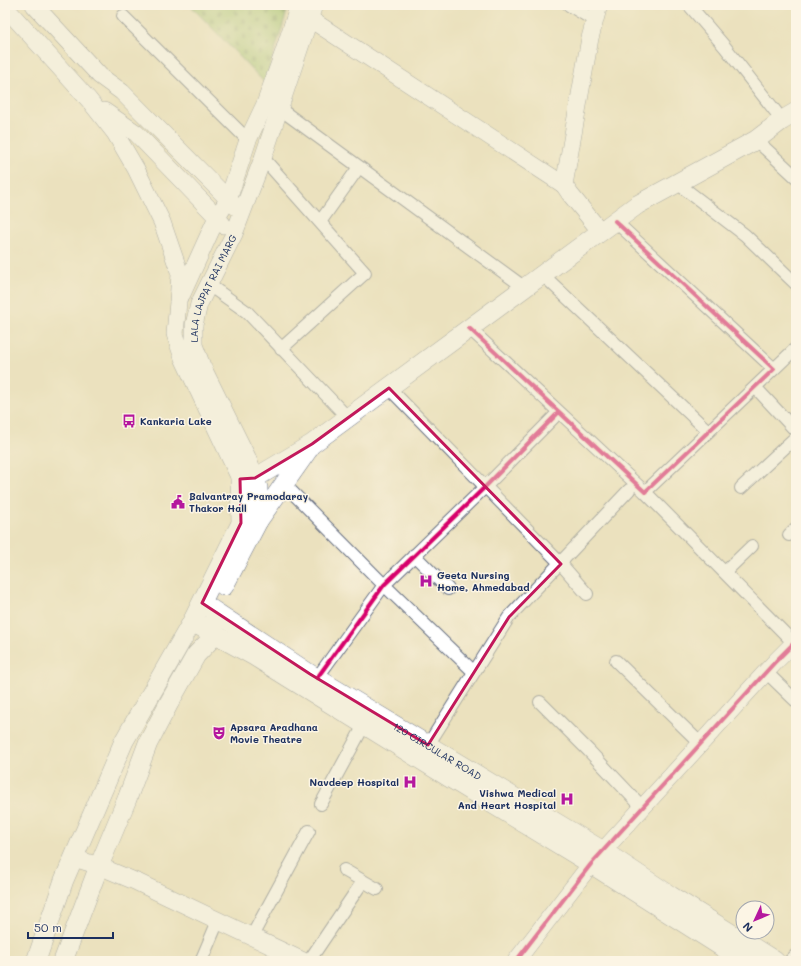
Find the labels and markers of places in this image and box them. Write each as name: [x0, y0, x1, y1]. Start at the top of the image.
bus stop icon: Kankaria Lake: [121, 413, 137, 429]
place label: Kankaria Lake: [140, 414, 212, 428]
place label: Balvantray Pramodaray Thakor Hall: [189, 489, 309, 515]
public building icon: Balvantray Pramodaray Thakor Hall: [170, 494, 186, 510]
place label: Geeta Nursing Home, Ahmedabad: [437, 568, 530, 594]
hospital icon: Geeta Nursing Home, Ahmedabad: [418, 573, 434, 589]
place label: Apsara Aradhana Movie Theatre: [230, 720, 318, 746]
theatre icon: Apsara Aradhana Movie Theatre: [211, 725, 227, 741]
hospital icon: Navdeep Hospital: [402, 774, 418, 790]
place label: Navdeep Hospital: [310, 775, 399, 789]
place label: Vishwa Medical And Heart Hospital: [458, 786, 556, 812]
hospital icon: Vishwa Medical And Heart Hospital: [559, 791, 575, 807]

